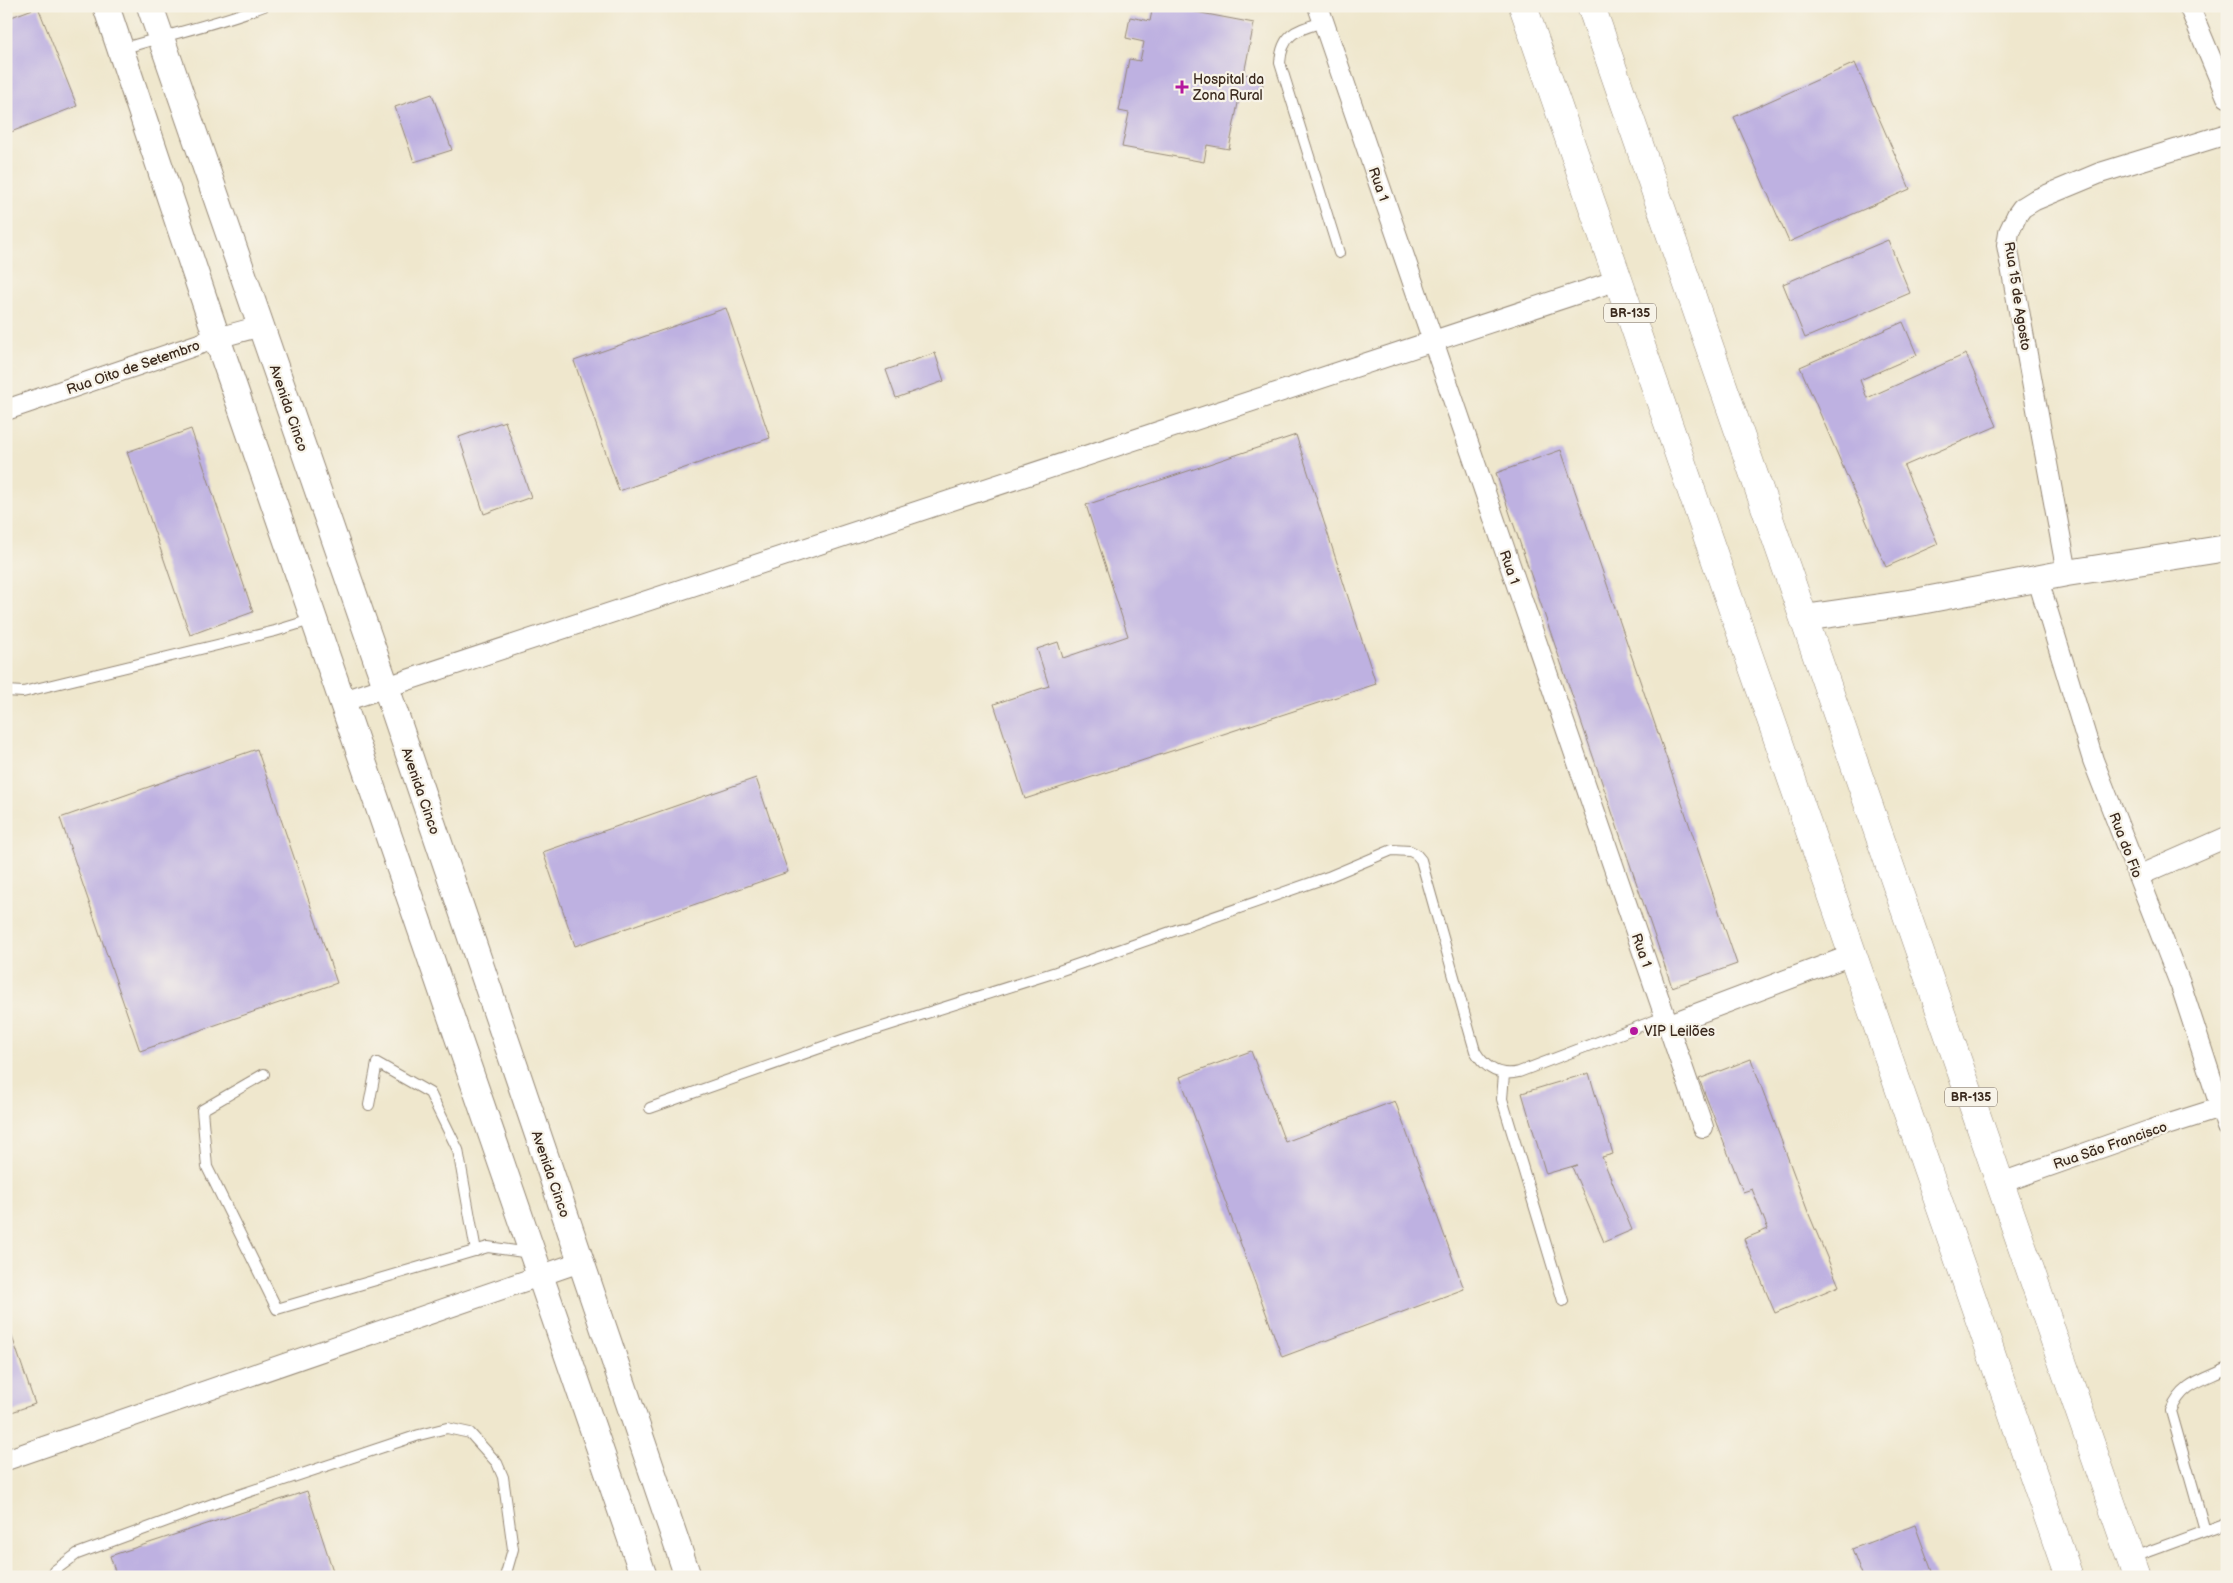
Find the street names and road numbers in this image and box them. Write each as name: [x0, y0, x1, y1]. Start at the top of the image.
street label: Rua 1: [1365, 165, 1392, 203]
street label: Rua 15 de Agosto: [2001, 240, 2035, 352]
road number: BR-135: [1604, 304, 1656, 322]
street label: Rua Oito de Setembro: [64, 337, 202, 398]
street label: Avenida Cinco: [266, 363, 311, 454]
street label: Rua 1: [1496, 548, 1523, 586]
street label: Avenida Cinco: [398, 746, 443, 837]
street label: Rua do Fio: [2105, 810, 2146, 880]
street label: Rua 1: [1628, 931, 1655, 969]
road number: BR-135: [1945, 1088, 1997, 1106]
street label: Rua São Francisco: [2051, 1118, 2169, 1173]
street label: Avenida Cinco: [528, 1129, 573, 1220]

